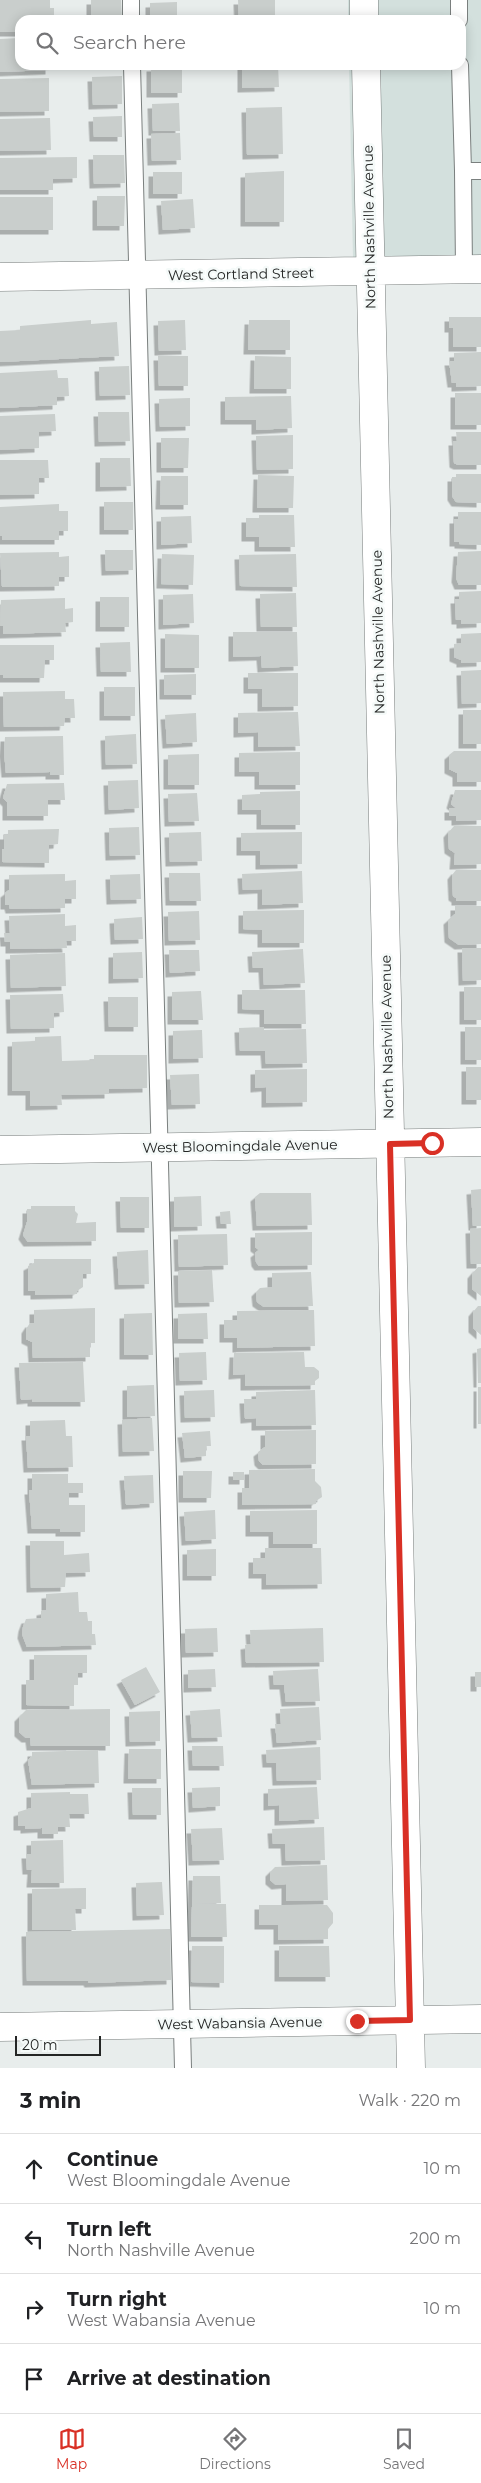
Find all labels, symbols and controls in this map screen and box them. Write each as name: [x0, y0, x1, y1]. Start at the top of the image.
search box: [15, 15, 466, 70]
icon: search: [33, 29, 61, 57]
text: Search here: [73, 31, 186, 54]
street label: North Nashville Avenue: [359, 145, 379, 309]
street label: West Cortland Street: [168, 264, 315, 284]
street label: North Nashville Avenue: [368, 550, 388, 714]
street label: North Nashville Avenue: [377, 955, 397, 1119]
route start: [421, 1132, 444, 1155]
street label: West Bloomingdale Avenue: [142, 1135, 338, 1157]
route end: [346, 2010, 369, 2033]
street label: West Wabansia Avenue: [157, 2013, 323, 2033]
scale bar: [15, 2033, 101, 2056]
text: 20 m: [22, 2036, 58, 2054]
text: 3 min: [20, 2088, 81, 2113]
text: Walk · 220 m: [358, 2091, 461, 2110]
text: Continue: [67, 2148, 158, 2171]
icon: ahead: [20, 2155, 48, 2183]
text: 10 m: [423, 2159, 461, 2178]
text: West Bloomingdale Avenue: [67, 2171, 290, 2190]
text: Turn left: [67, 2218, 152, 2241]
icon: left: [20, 2225, 48, 2253]
text: 200 m: [410, 2229, 461, 2248]
text: North Nashville Avenue: [67, 2241, 255, 2260]
text: Turn right: [67, 2288, 167, 2311]
icon: right: [20, 2295, 48, 2323]
text: 10 m: [423, 2299, 461, 2318]
text: West Wabansia Avenue: [67, 2311, 256, 2330]
icon: arrive: [20, 2365, 48, 2393]
text: Arrive at destination: [67, 2367, 271, 2390]
tab: Map: [56, 2425, 87, 2473]
tab: Directions: [199, 2425, 271, 2473]
tab: Saved: [383, 2425, 425, 2473]

